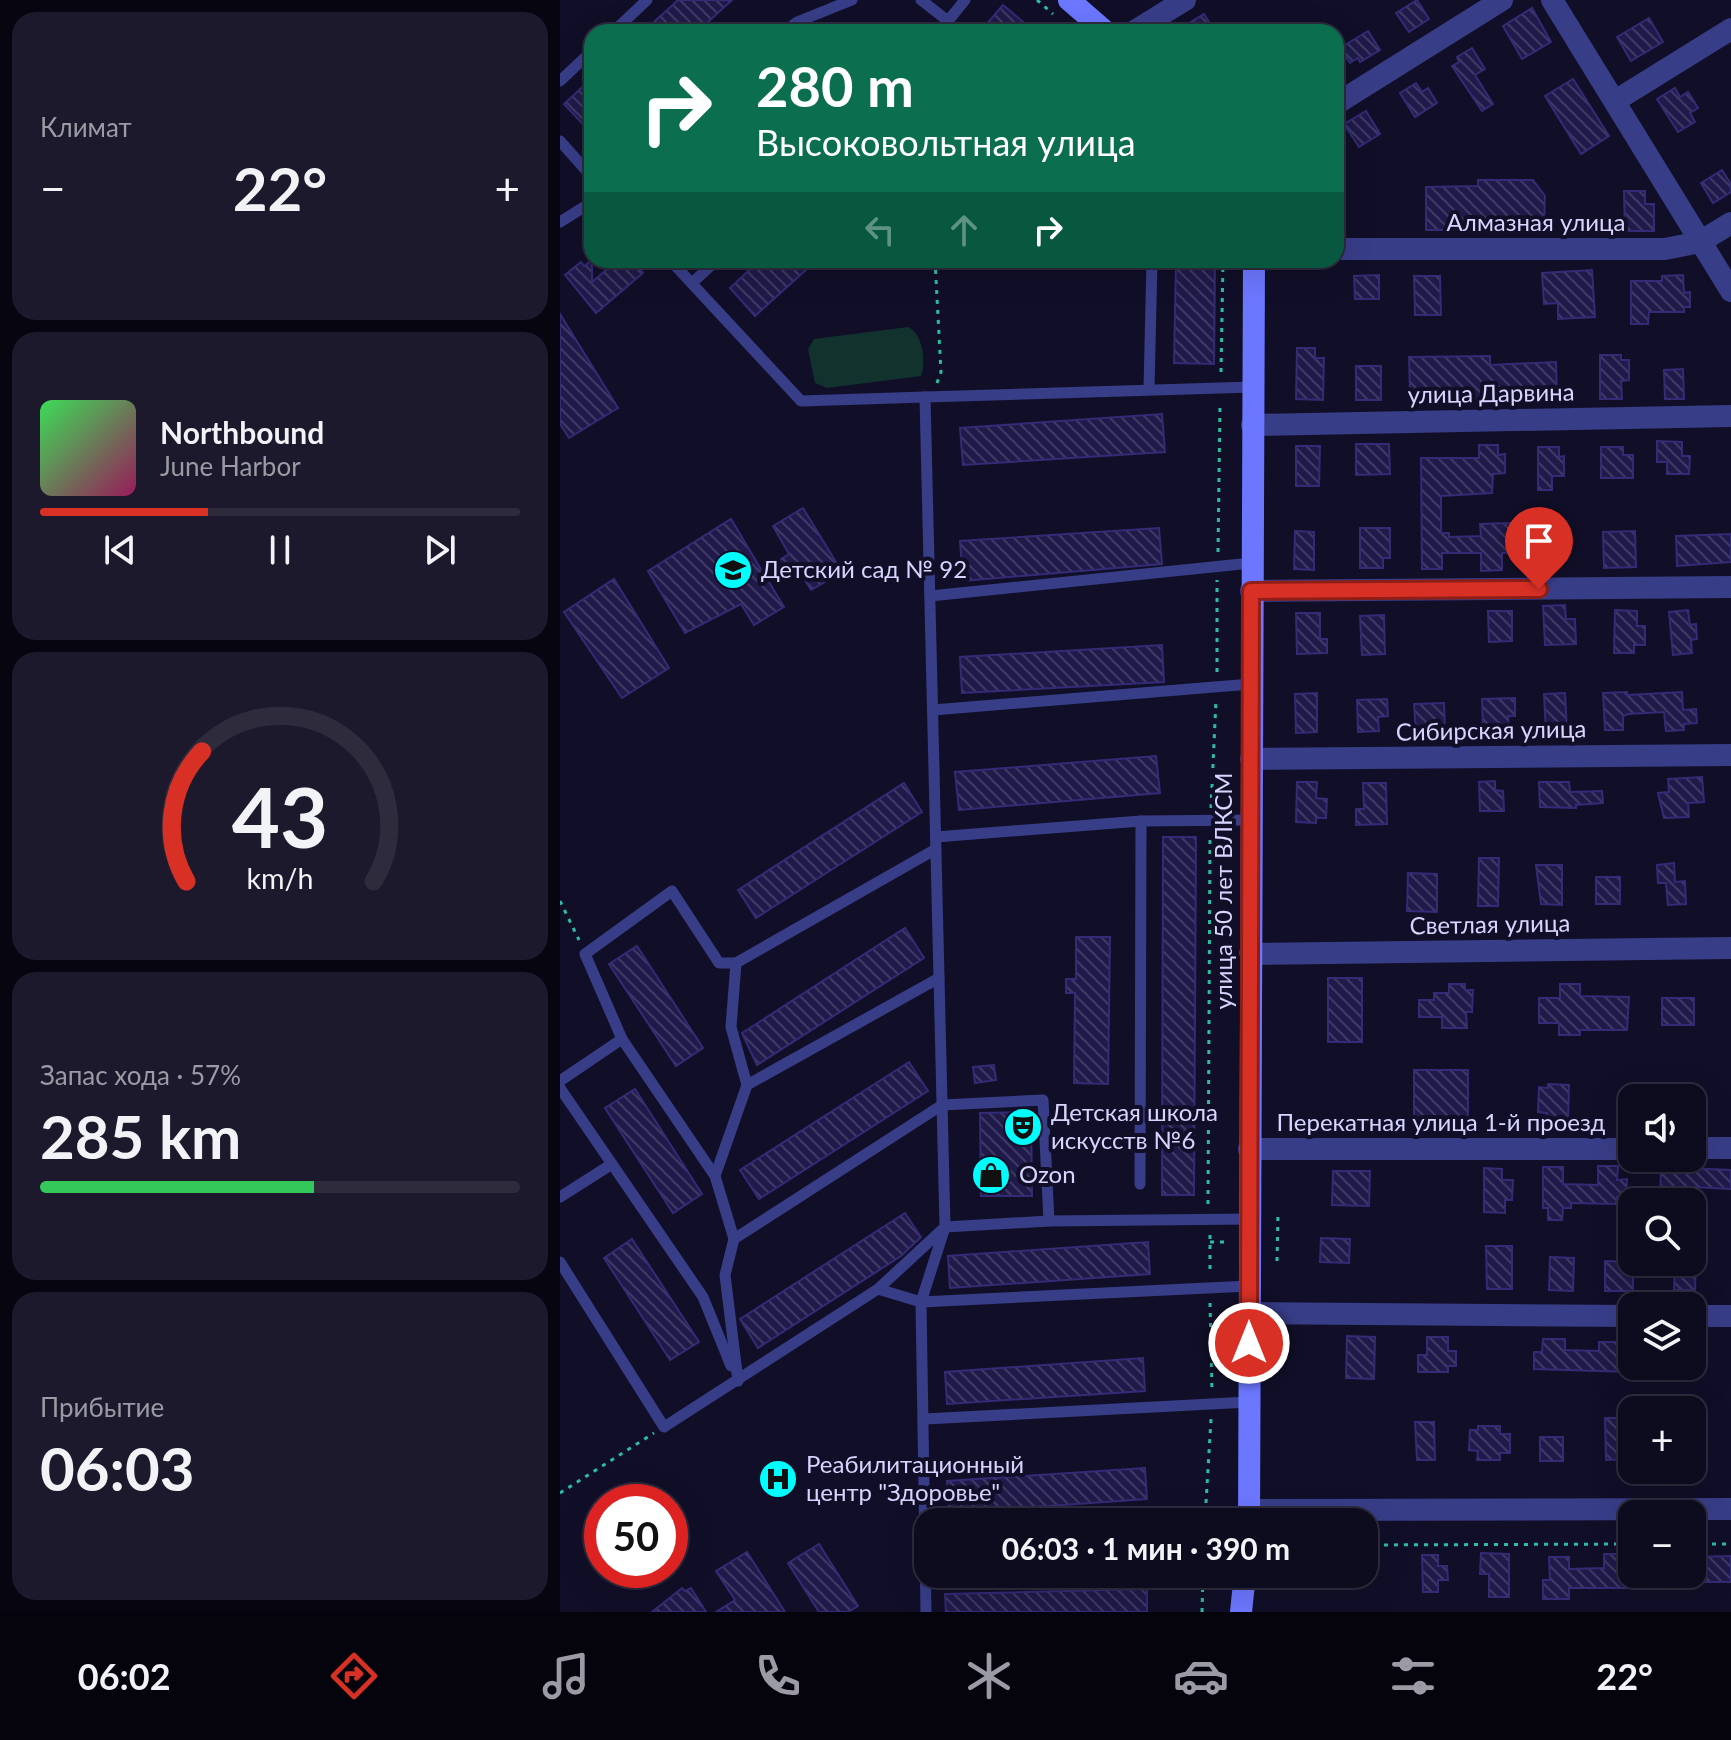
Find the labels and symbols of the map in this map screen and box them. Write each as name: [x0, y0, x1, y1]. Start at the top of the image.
street label: Алмазная улица: [1446, 207, 1626, 236]
street label: улица Дарвина: [1407, 377, 1575, 408]
pin: [1505, 507, 1573, 589]
school or university icon: Детский сад № 92: [712, 549, 754, 591]
place label: Детский сад № 92: [761, 554, 967, 583]
street label: Сибирская улица: [1396, 713, 1586, 746]
street label: улица 50 лет ВЛКСМ: [1208, 772, 1237, 1010]
street label: Светлая улица: [1409, 908, 1571, 939]
place label: Детская школа искусств №6: [1051, 1097, 1218, 1154]
theatre icon: Детская школа искусств №6: [1002, 1106, 1044, 1148]
street label: Перекатная улица 1-й проезд: [1277, 1107, 1606, 1136]
shop icon: Ozon: [970, 1154, 1012, 1196]
place label: Ozon: [1019, 1159, 1076, 1188]
position arrow: [1207, 1301, 1291, 1385]
place label: Реабилитационный центр "Здоровье": [806, 1449, 1024, 1506]
hospital icon: Реабилитационный центр "Здоровье": [757, 1458, 799, 1500]
speed limit sign: 50: [584, 1484, 688, 1588]

